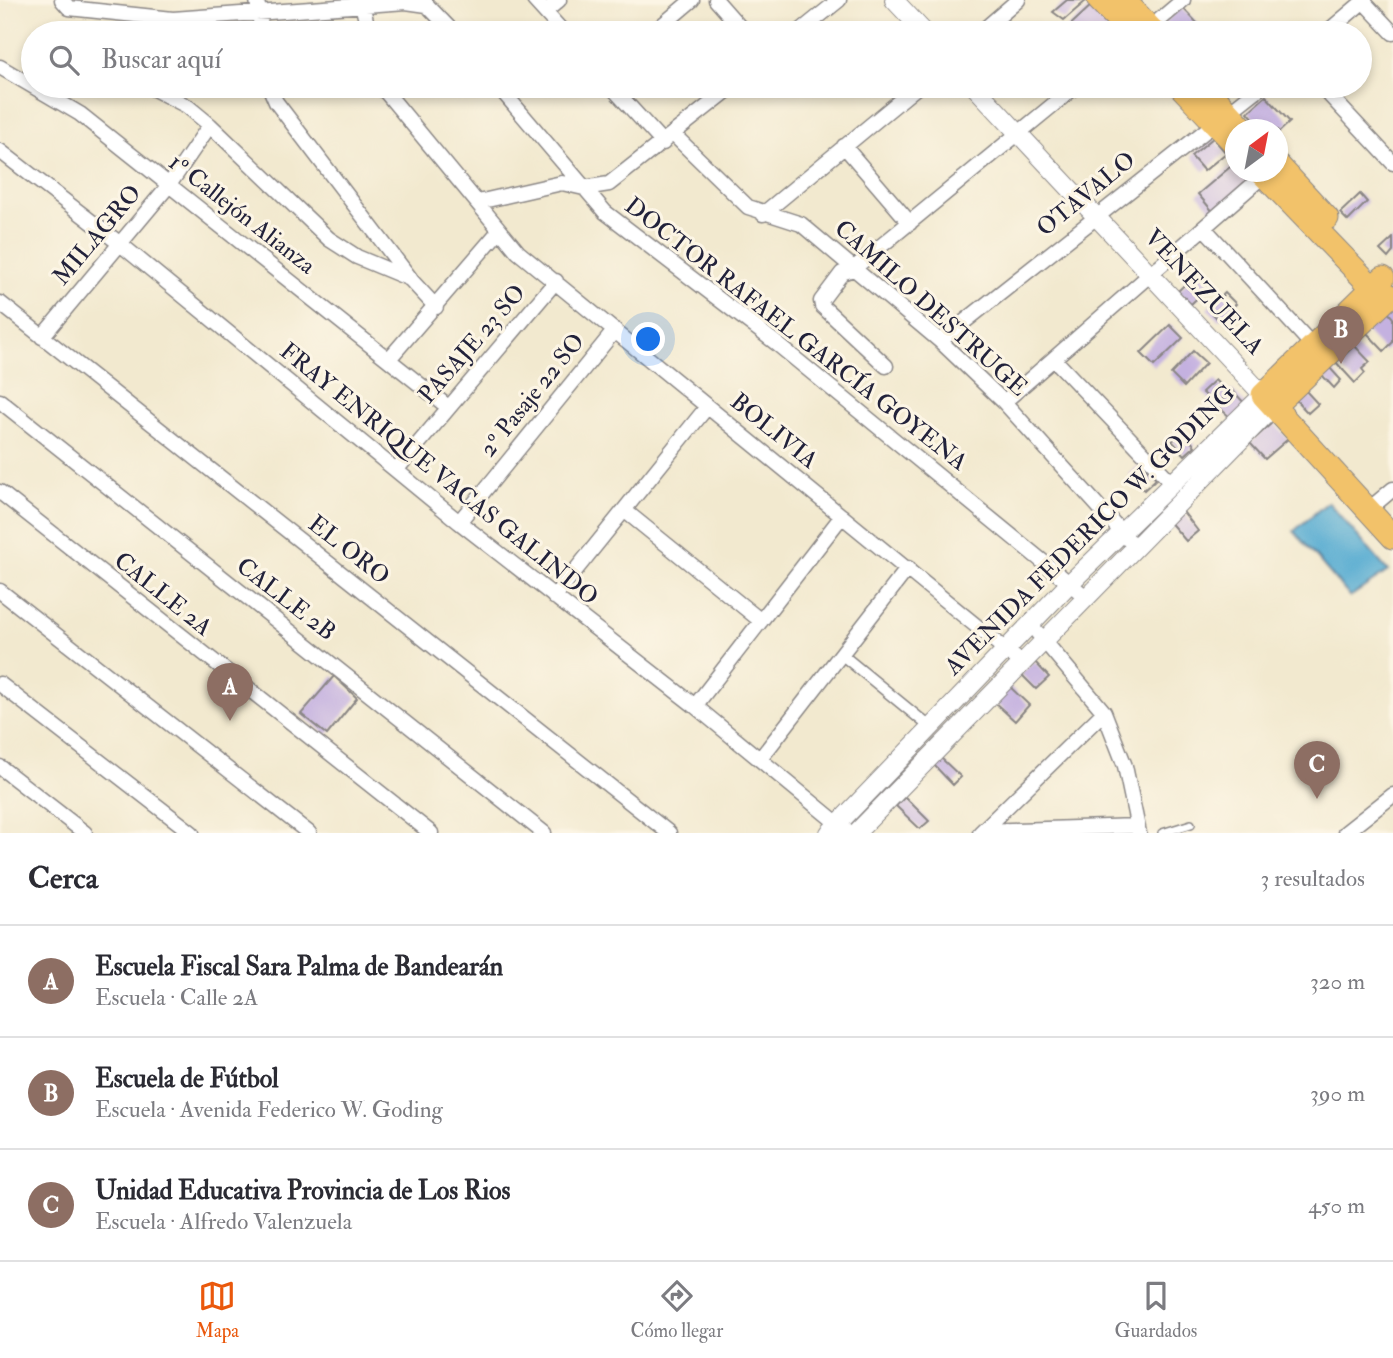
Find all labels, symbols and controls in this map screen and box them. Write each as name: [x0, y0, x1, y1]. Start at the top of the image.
search box: [21, 21, 1372, 98]
icon: search: [45, 41, 83, 79]
text: Buscar aquí: [101, 44, 221, 76]
north arrow: [1225, 119, 1288, 182]
street label: OTAVALO: [1030, 145, 1142, 243]
street label: 1º Callejón Alianza: [162, 147, 323, 282]
street label: MILAGRO: [46, 178, 148, 292]
street label: DOCTOR RAFAEL GARCÍA GOYENA: [618, 190, 974, 478]
street label: CAMILO DESTRUGE: [828, 213, 1034, 403]
street label: VENEZUELA: [1138, 222, 1270, 362]
street label: PASAJE 23 SO: [412, 278, 532, 410]
pin: B: [1318, 306, 1364, 364]
your location: [631, 322, 665, 356]
street label: 2º Pasaje 22 SO: [473, 327, 591, 463]
street label: FRAY ENRIQUE VACAS GALINDO: [273, 336, 605, 612]
street label: AVENIDA FEDERICO W. GODING: [937, 378, 1242, 683]
street label: BOLIVIA: [724, 386, 824, 476]
street label: EL ORO: [302, 508, 396, 592]
street label: CALLE 2A: [108, 545, 218, 643]
street label: CALLE 2B: [230, 551, 342, 647]
pin: A: [207, 663, 253, 721]
pin: C: [1294, 741, 1340, 799]
text: Cerca: [28, 860, 98, 897]
text: 3 resultados: [1261, 864, 1365, 893]
text: Escuela Fiscal Sara Palma de Bandearán: [95, 951, 503, 983]
text: A: [44, 967, 58, 996]
text: 320 m: [1310, 967, 1365, 996]
text: Escuela · Calle 2A: [95, 983, 258, 1012]
text: Escuela de Fútbol: [95, 1063, 279, 1095]
text: B: [43, 1079, 59, 1108]
text: 390 m: [1310, 1079, 1365, 1108]
text: Escuela · Avenida Federico W. Goding: [95, 1095, 443, 1124]
text: Unidad Educativa Provincia de Los Rios: [95, 1175, 511, 1207]
text: C: [43, 1191, 59, 1220]
text: 450 m: [1308, 1191, 1365, 1220]
text: Escuela · Alfredo Valenzuela: [95, 1207, 352, 1236]
tab: Mapa: [196, 1277, 239, 1343]
tab: Cómo llegar: [630, 1277, 723, 1343]
tab: Guardados: [1115, 1277, 1197, 1343]

